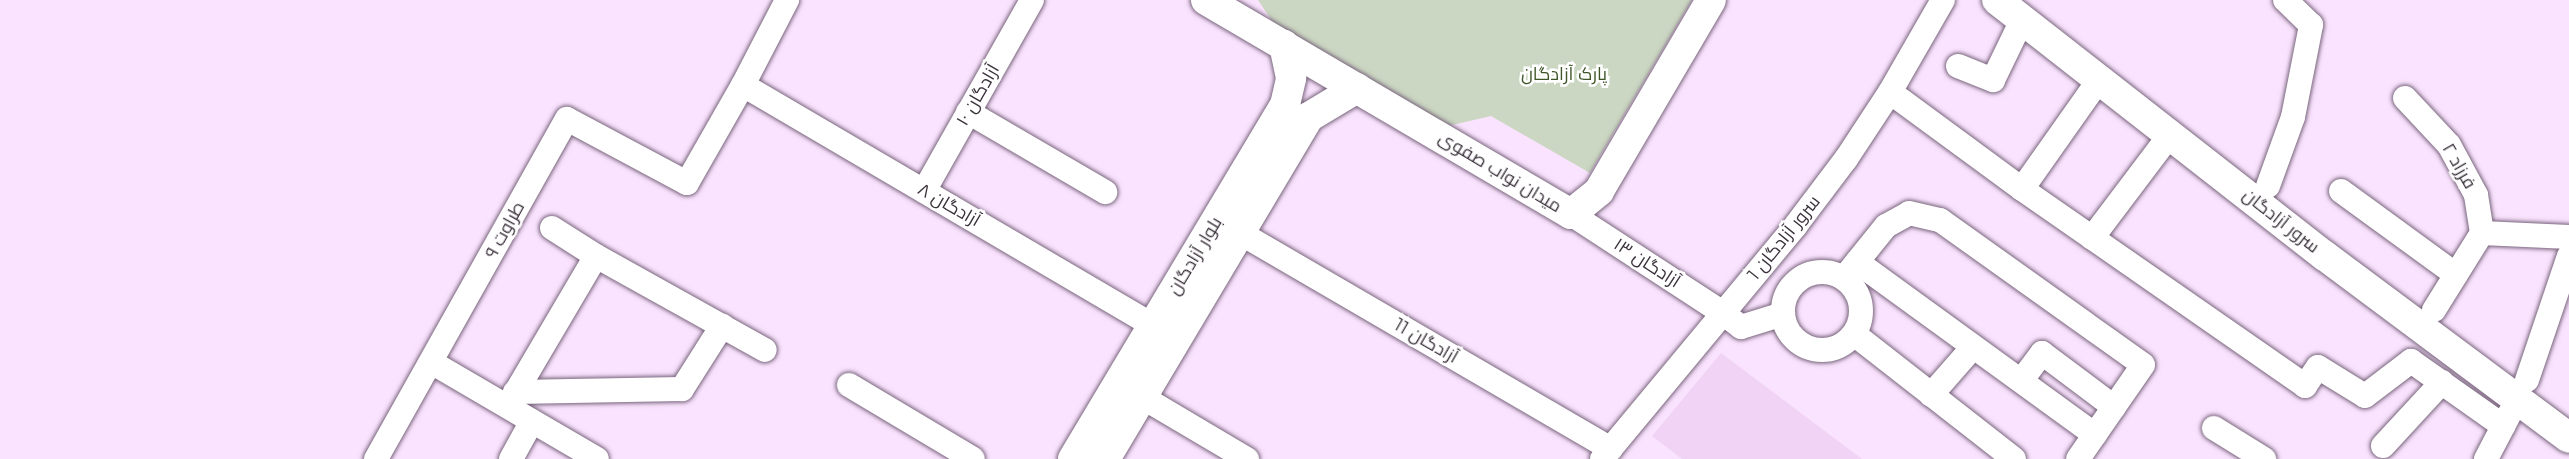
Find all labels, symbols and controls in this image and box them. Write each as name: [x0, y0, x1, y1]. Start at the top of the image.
street label: آزادگان ۱۰: [952, 60, 1004, 130]
park label: پارک آزادگان: [1521, 63, 1607, 85]
street label: میدان نواب صفوی: [1435, 127, 1565, 217]
street label: فرزاد ۲: [2437, 139, 2481, 193]
street label: آزادگان ۸: [914, 179, 984, 231]
street label: سرور آزادگان: [2238, 184, 2324, 258]
street label: سرور آزادگان 1: [1743, 191, 1825, 285]
street label: طراوت ۹: [481, 198, 529, 262]
street label: بلوار آزادگان: [1163, 213, 1227, 299]
street label: آزادگان ۱۳: [1610, 234, 1684, 292]
street label: آزادگان 11: [1390, 314, 1462, 368]

